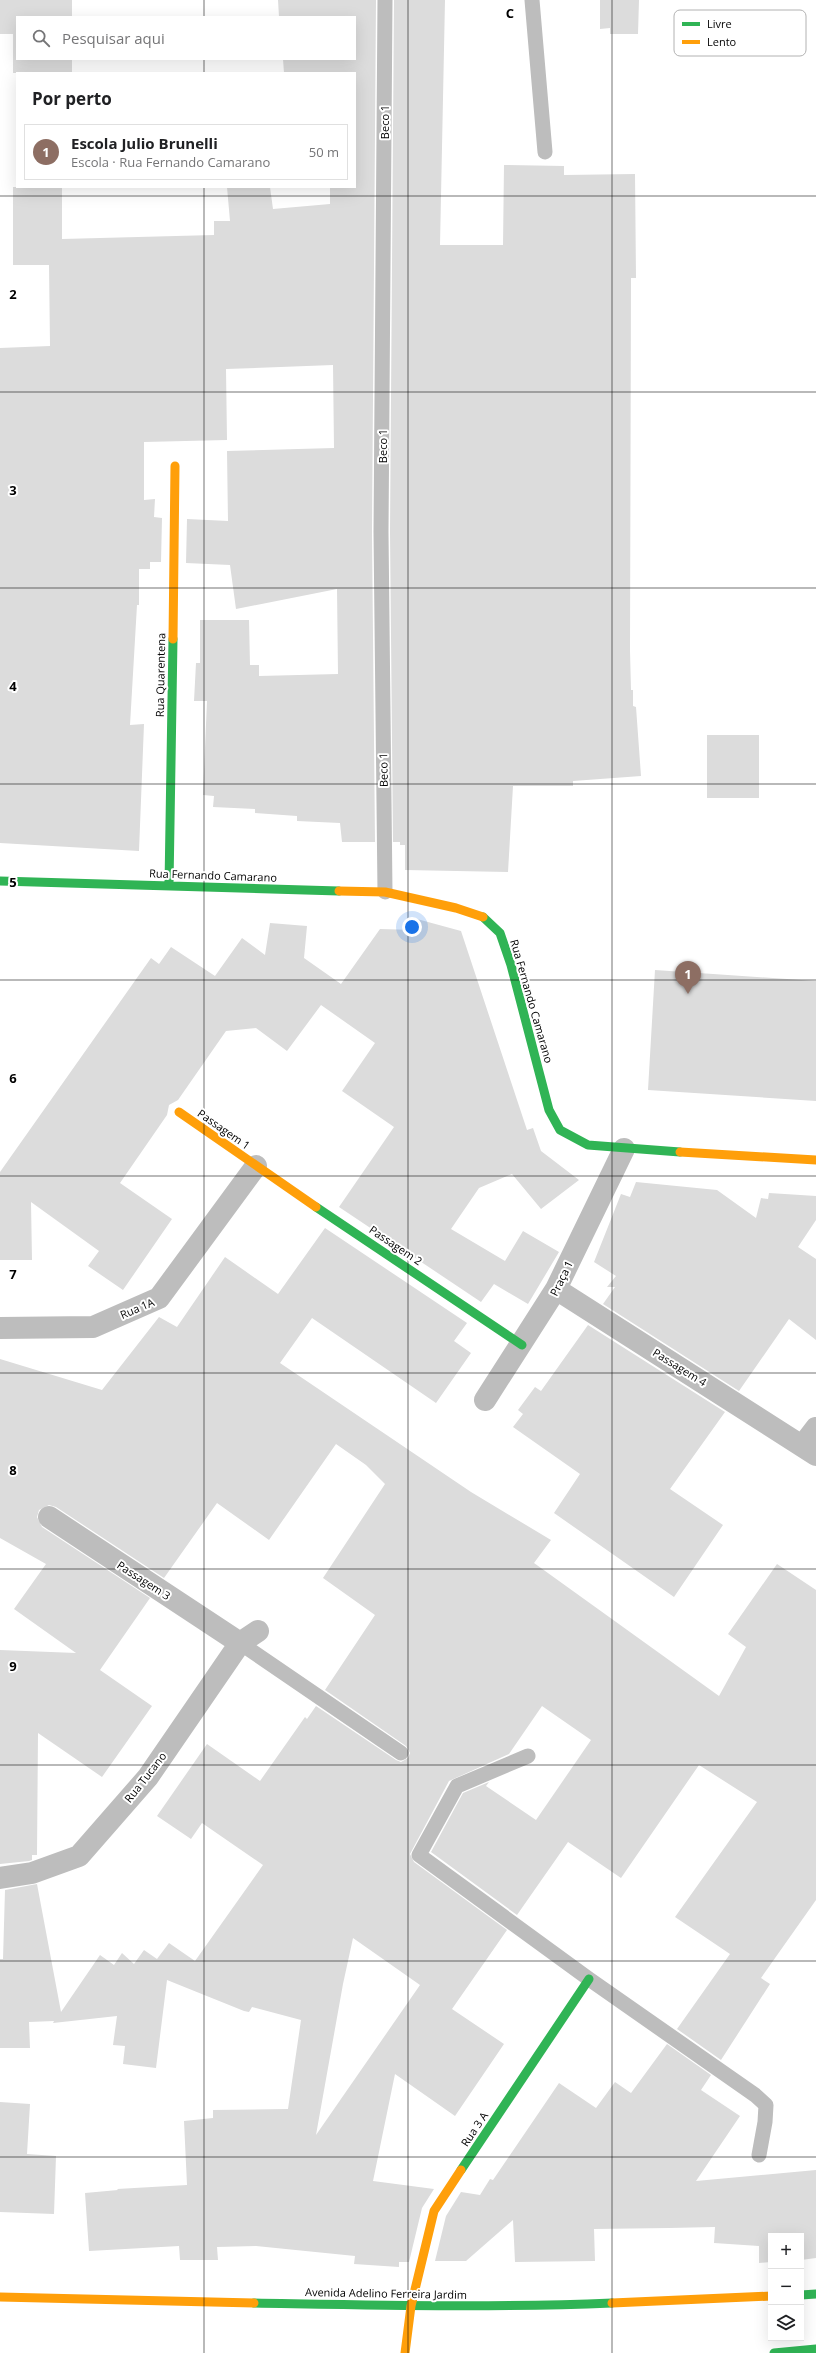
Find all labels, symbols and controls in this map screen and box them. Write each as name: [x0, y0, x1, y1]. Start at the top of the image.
text: C: [506, 4, 514, 22]
legend: [674, 10, 806, 56]
search box: [16, 16, 356, 60]
text: Livre: [707, 16, 732, 31]
icon: search: [30, 27, 52, 49]
text: Pesquisar aqui: [62, 28, 165, 48]
text: Lento: [707, 34, 737, 49]
text: Por perto: [32, 87, 112, 110]
street label: Beco 1: [377, 105, 392, 139]
text: Escola Julio Brunelli: [71, 133, 218, 153]
text: 1: [42, 143, 50, 161]
text: 50 m: [309, 143, 339, 161]
text: Escola · Rua Fernando Camarano: [71, 153, 270, 171]
text: 2: [9, 285, 17, 303]
street label: Beco 1: [375, 429, 390, 463]
text: 3: [9, 481, 17, 499]
street label: Rua Quarentena: [152, 633, 168, 717]
text: 4: [9, 677, 17, 695]
street label: Beco 1: [375, 753, 391, 787]
street label: Rua Fernando Camarano: [149, 865, 278, 885]
text: 5: [9, 873, 17, 891]
your location: [402, 917, 422, 937]
street label: Rua Fernando Camarano: [507, 937, 557, 1065]
pin: 1: [675, 961, 701, 994]
text: 6: [9, 1069, 17, 1087]
street label: Passagem 1: [195, 1105, 253, 1153]
street label: Passagem 2: [367, 1222, 425, 1268]
street label: Praça 1: [546, 1258, 576, 1298]
text: 7: [9, 1265, 17, 1283]
street label: Rua 1A: [118, 1294, 156, 1322]
street label: Passagem 4: [650, 1345, 710, 1390]
text: 8: [9, 1461, 17, 1479]
street label: Passagem 3: [114, 1557, 174, 1603]
text: 9: [9, 1657, 17, 1675]
street label: Rua Tucano: [121, 1748, 170, 1805]
street label: Rua 3 A: [457, 2109, 491, 2149]
map controls: [768, 2233, 804, 2341]
button: +: [768, 2233, 804, 2269]
button: −: [768, 2269, 804, 2305]
street label: Avenida Adelino Ferreira Jardim: [305, 2284, 467, 2302]
button: layers: [768, 2305, 804, 2341]

